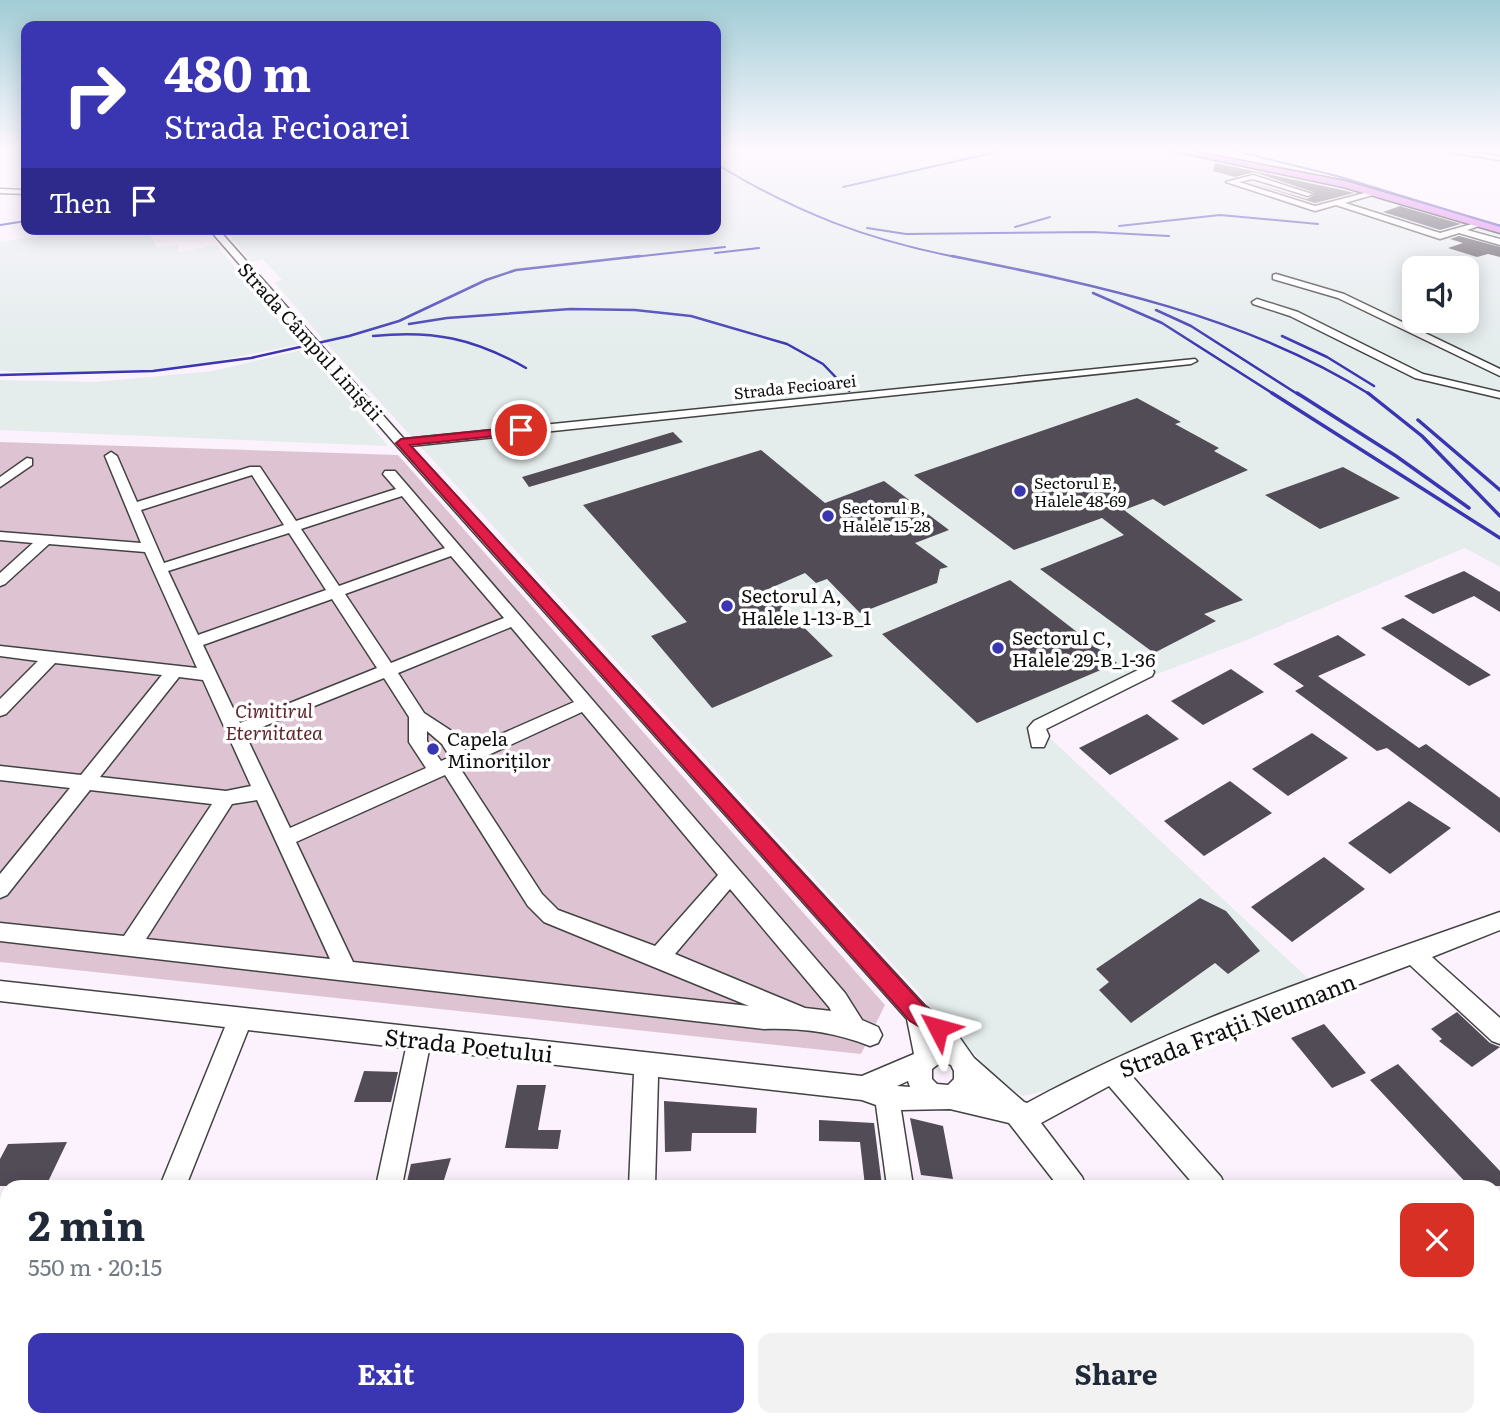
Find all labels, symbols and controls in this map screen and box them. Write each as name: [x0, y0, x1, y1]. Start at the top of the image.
text: 480 m: [164, 34, 311, 107]
icon: right: [49, 49, 140, 140]
text: Strada Fecioarei: [164, 101, 410, 149]
text: Then: [49, 182, 111, 221]
icon: arrive: [125, 182, 163, 220]
street label: Strada Câmpul Liniștii: [232, 256, 390, 426]
map controls: [1402, 256, 1479, 333]
button: sound: [1402, 256, 1479, 333]
street label: Strada Fecioarei: [733, 368, 857, 404]
pin: [491, 400, 551, 460]
icon: arrive: [502, 411, 540, 449]
place label: Sectorul E, Halele 48-69: [1034, 470, 1126, 512]
marker: Sectorul E, Halele 48-69: [1012, 483, 1028, 499]
place label: Sectorul B, Halele 15-28: [842, 495, 931, 537]
marker: Sectorul B, Halele 15-28: [820, 508, 836, 524]
place label: Sectorul A, Halele 1-13-B_1: [741, 581, 871, 631]
marker: Sectorul A, Halele 1-13-B_1: [719, 598, 735, 614]
place label: Sectorul C, Halele 29-B_1-36: [1012, 623, 1155, 673]
marker: Sectorul C, Halele 29-B_1-36: [990, 640, 1006, 656]
park label: Cimitirul Eternitatea: [225, 696, 323, 746]
place label: Capela Minoriților: [447, 724, 550, 774]
marker: Capela Minoriților: [425, 741, 441, 757]
street label: Strada Frații Neumann: [1114, 963, 1360, 1085]
position arrow: [901, 991, 975, 1065]
street label: Strada Poetului: [383, 1018, 555, 1070]
text: 2 min: [28, 1192, 145, 1254]
button: close: [1400, 1203, 1474, 1277]
text: 550 m · 20:15: [28, 1249, 162, 1283]
button: Exit: [28, 1333, 744, 1413]
button: Share: [758, 1333, 1474, 1413]

